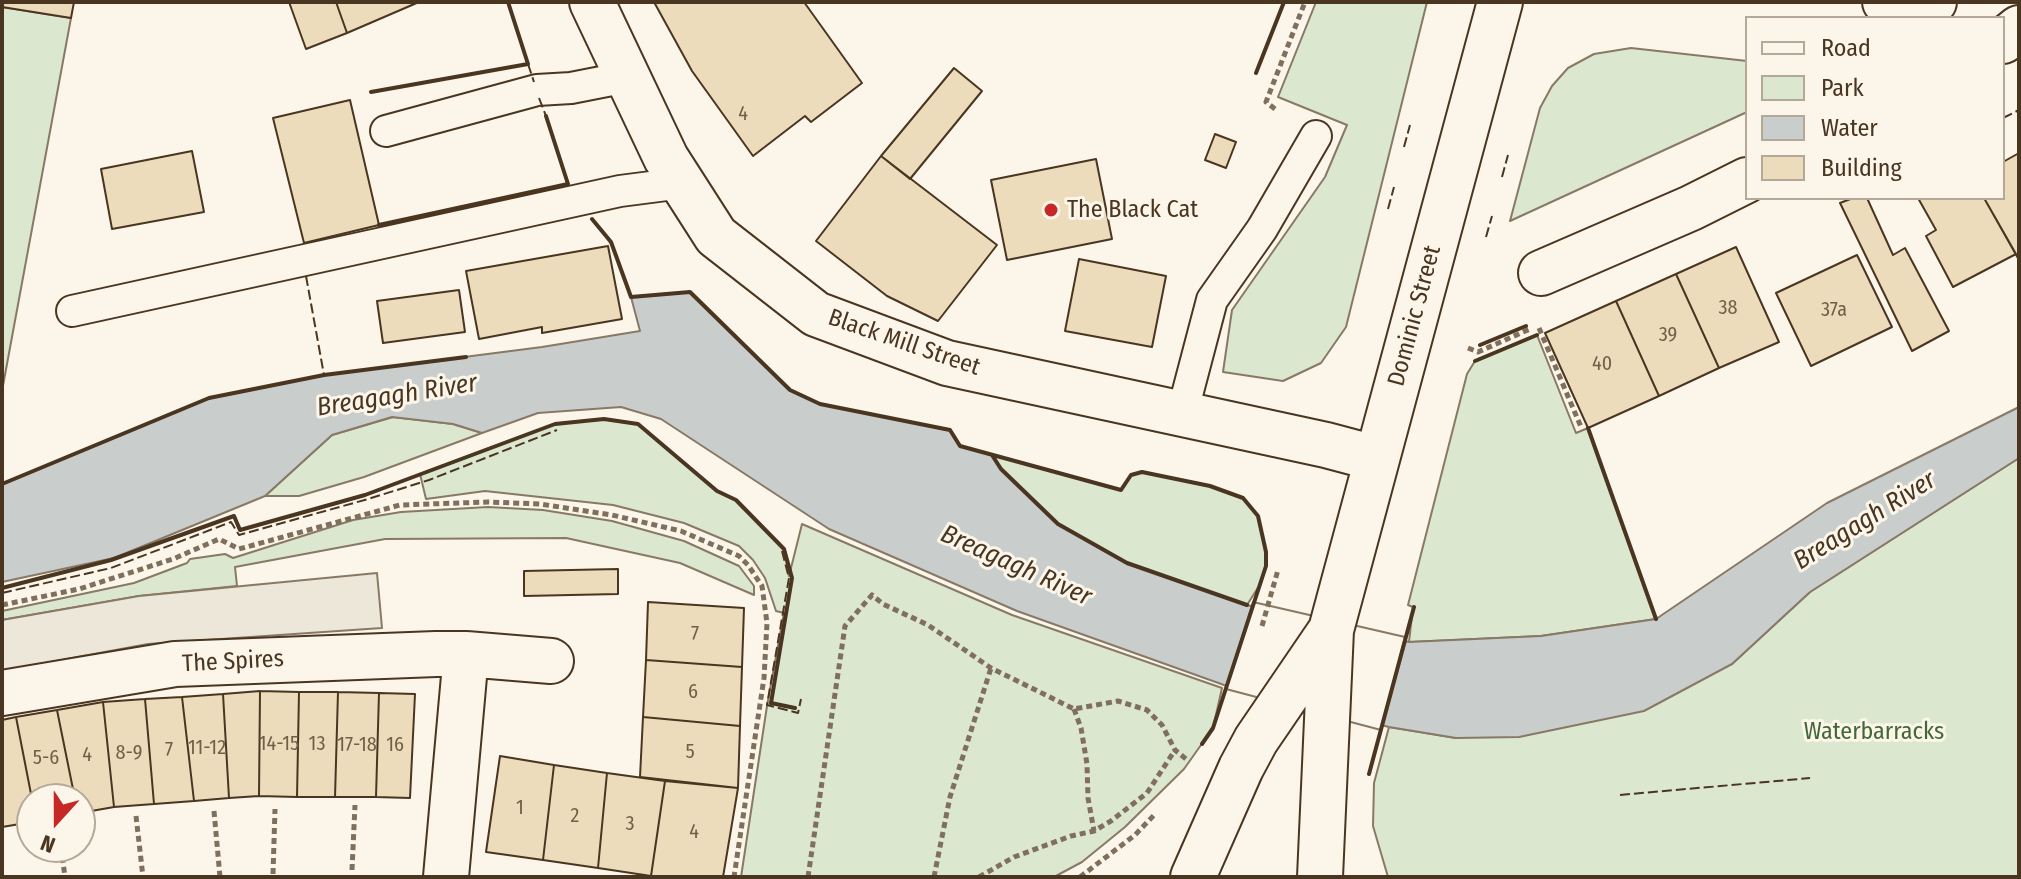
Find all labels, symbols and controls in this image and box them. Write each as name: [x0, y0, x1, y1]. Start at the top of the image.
legend: [1745, 16, 2005, 200]
text: Road: [1821, 34, 1871, 62]
text: Park: [1821, 74, 1864, 102]
house number: 4: [738, 102, 748, 126]
text: Water: [1821, 114, 1878, 142]
text: Building: [1821, 154, 1902, 182]
place label: The Black Cat: [1067, 196, 1198, 224]
marker: The Black Cat: [1042, 201, 1060, 219]
street label: Dominic Street: [1382, 242, 1448, 390]
house number: 38: [1718, 296, 1738, 320]
house number: 37a: [1821, 298, 1847, 322]
street label: Black Mill Street: [824, 304, 984, 382]
house number: 39: [1659, 323, 1677, 347]
house number: 40: [1592, 352, 1612, 376]
water label: Breagagh River: [315, 368, 479, 424]
water label: Breagagh River: [1788, 465, 1942, 577]
water label: Breagagh River: [936, 519, 1096, 613]
house number: 7: [691, 622, 699, 646]
street label: The Spires: [181, 645, 285, 679]
house number: 6: [688, 680, 698, 704]
park label: Waterbarracks: [1804, 718, 1944, 746]
house number: 14-15: [259, 732, 299, 756]
house number: 13: [309, 732, 325, 756]
house number: 17-18: [337, 733, 377, 757]
house number: 16: [386, 733, 404, 757]
house number: 11-12: [188, 736, 226, 760]
house number: 7: [165, 738, 173, 762]
house number: 5: [685, 740, 695, 764]
house number: 8-9: [116, 741, 142, 765]
house number: 4: [82, 743, 92, 767]
house number: 5-6: [33, 746, 59, 770]
north arrow: [16, 783, 96, 863]
house number: 1: [516, 796, 524, 820]
house number: 2: [571, 804, 579, 828]
house number: 3: [625, 812, 635, 836]
house number: 4: [689, 820, 699, 844]
text: N: [37, 829, 59, 859]

